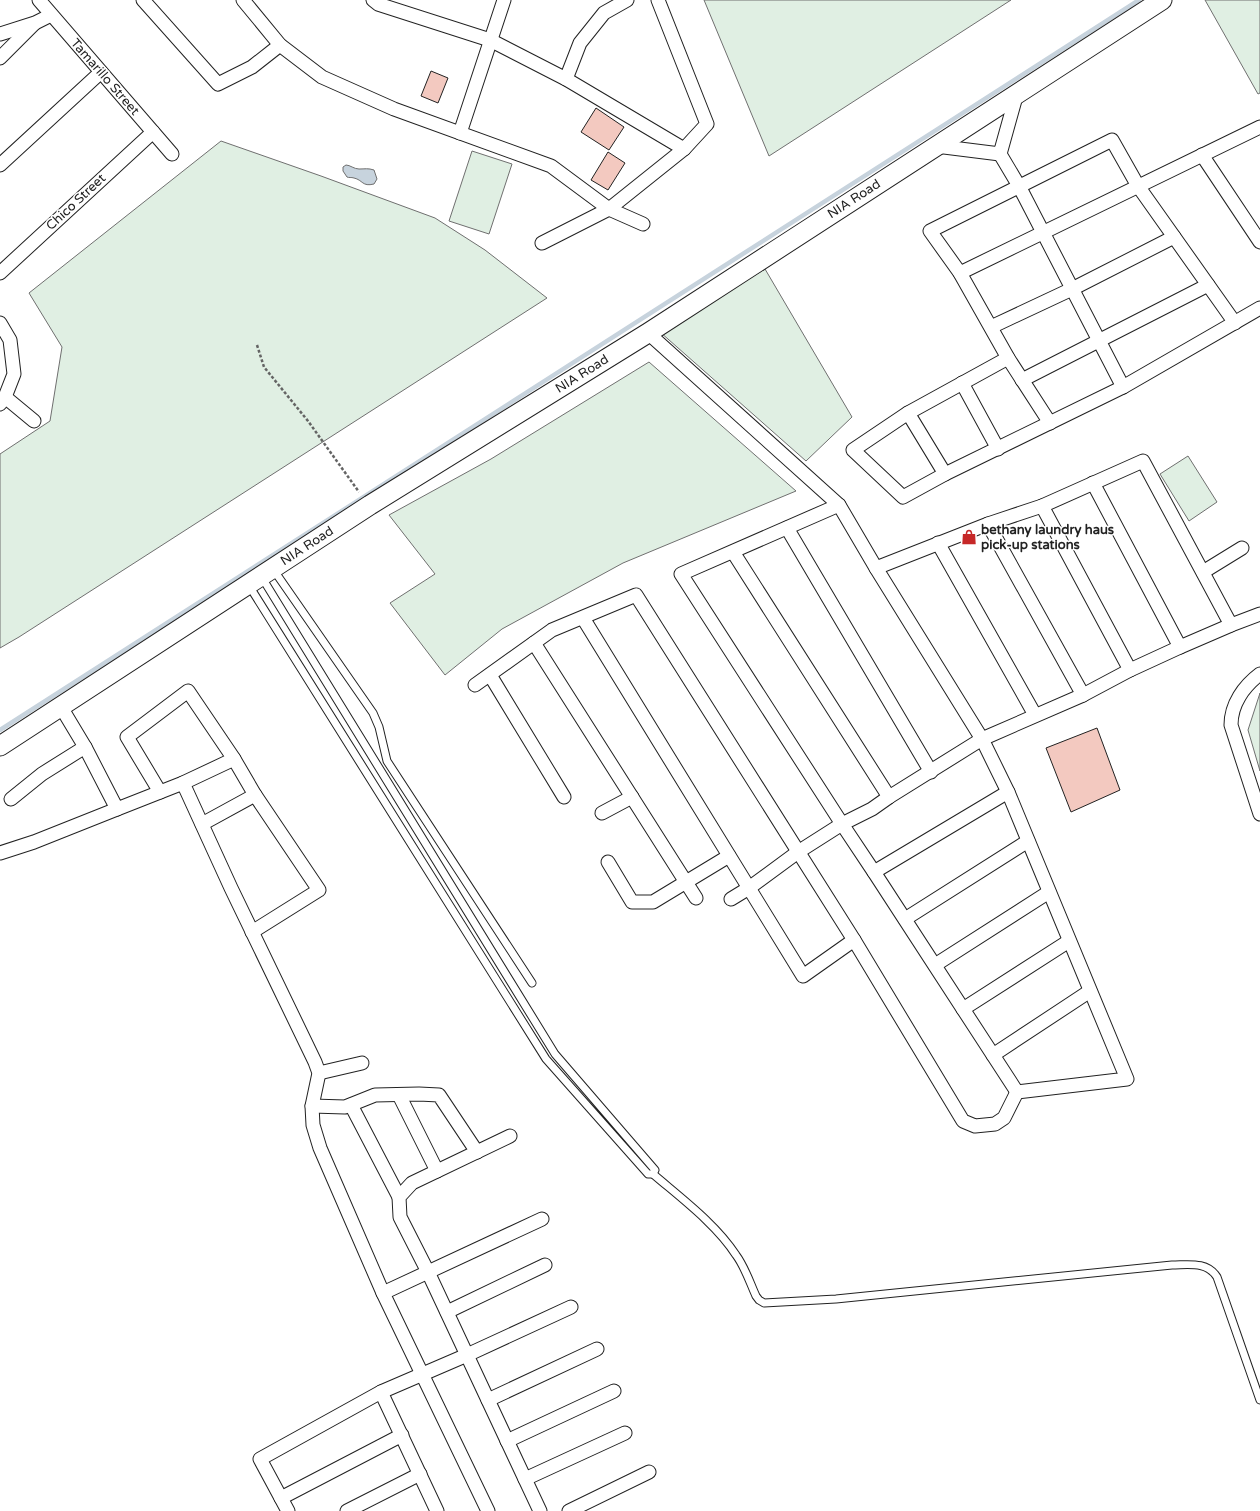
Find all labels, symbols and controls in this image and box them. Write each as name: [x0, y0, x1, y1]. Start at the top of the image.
street label: Tamarillo Street: [67, 35, 143, 119]
street label: Chico Street: [43, 170, 109, 234]
street label: NIA Road: [825, 176, 883, 222]
street label: NIA Road: [552, 351, 612, 397]
place label: bethany laundry haus pick-up stations: [981, 522, 1114, 553]
street label: NIA Road: [278, 523, 336, 569]
shop icon: bethany laundry haus pick-up stations: [960, 528, 978, 546]

